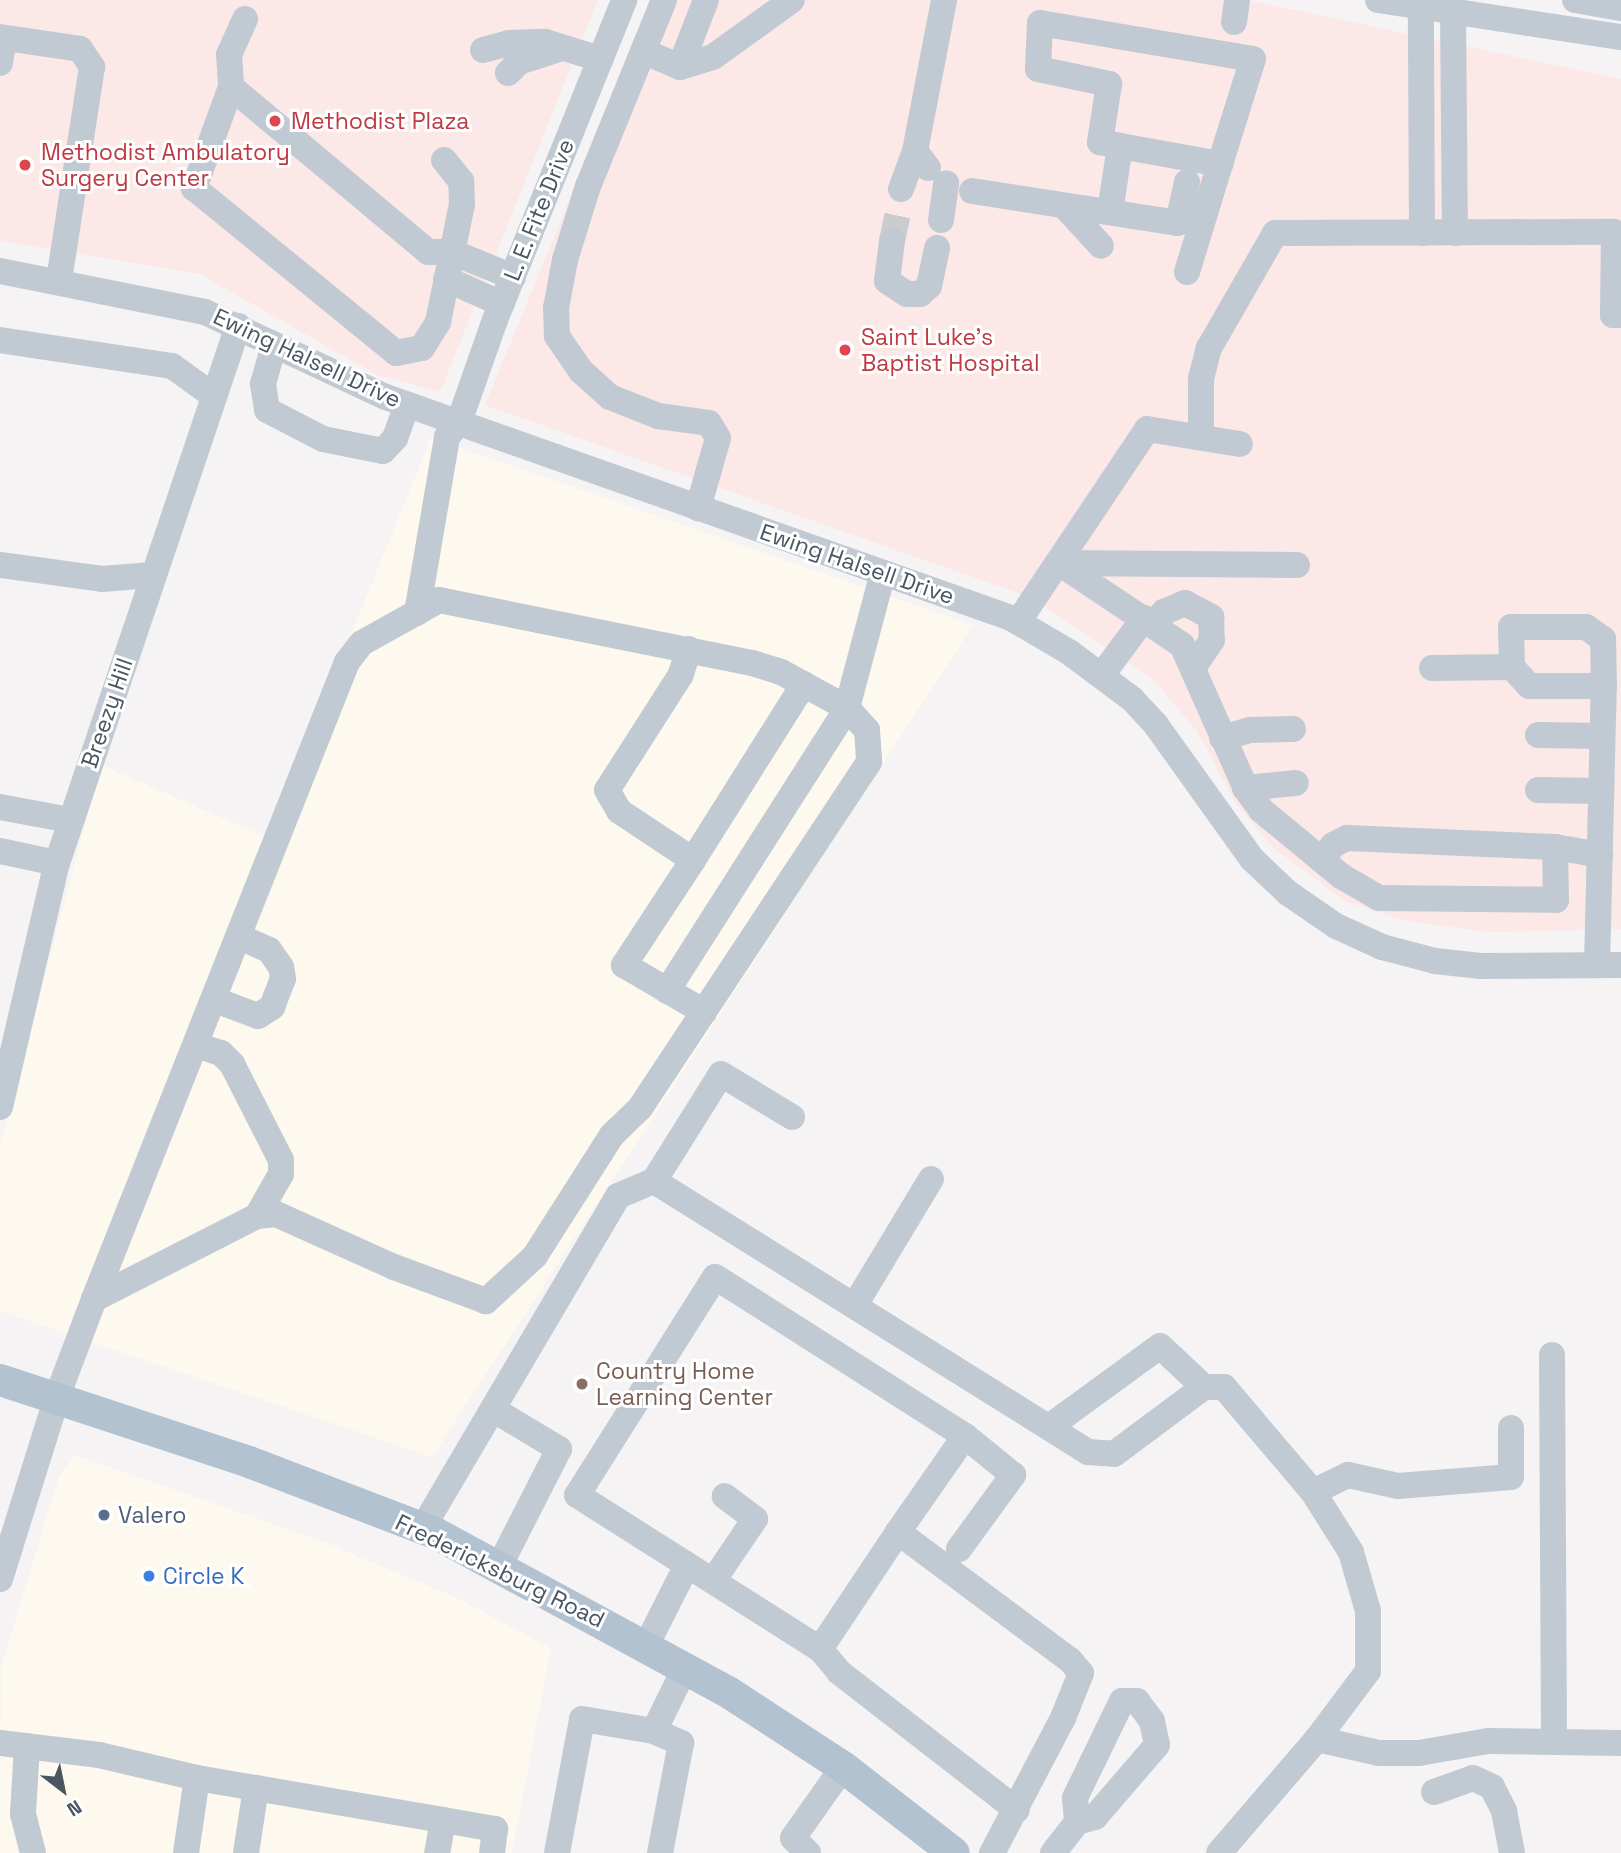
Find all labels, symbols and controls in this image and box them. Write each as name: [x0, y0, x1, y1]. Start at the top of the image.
place label: Methodist Plaza: [291, 107, 470, 135]
marker: Methodist Plaza: [265, 111, 285, 131]
street label: L. E. Fite Drive: [498, 134, 580, 286]
place label: Methodist Ambulatory Surgery Center: [41, 138, 290, 192]
marker: Methodist Ambulatory Surgery Center: [15, 155, 35, 175]
street label: Ewing Halsell Drive: [209, 302, 405, 414]
place label: Saint Luke's Baptist Hospital: [861, 323, 1040, 377]
marker: Saint Luke's Baptist Hospital: [835, 340, 855, 360]
street label: Ewing Halsell Drive: [756, 518, 958, 610]
street label: Breezy Hill: [75, 654, 139, 772]
place label: Country Home Learning Center: [596, 1357, 773, 1411]
marker: Country Home Learning Center: [574, 1376, 590, 1392]
place label: Valero: [118, 1501, 186, 1529]
marker: Valero: [96, 1507, 112, 1523]
street label: Fredericksburg Road: [391, 1508, 609, 1634]
place label: Circle K: [163, 1562, 245, 1590]
marker: Circle K: [141, 1568, 157, 1584]
north arrow: [28, 1755, 98, 1825]
text: N: [62, 1794, 86, 1822]

